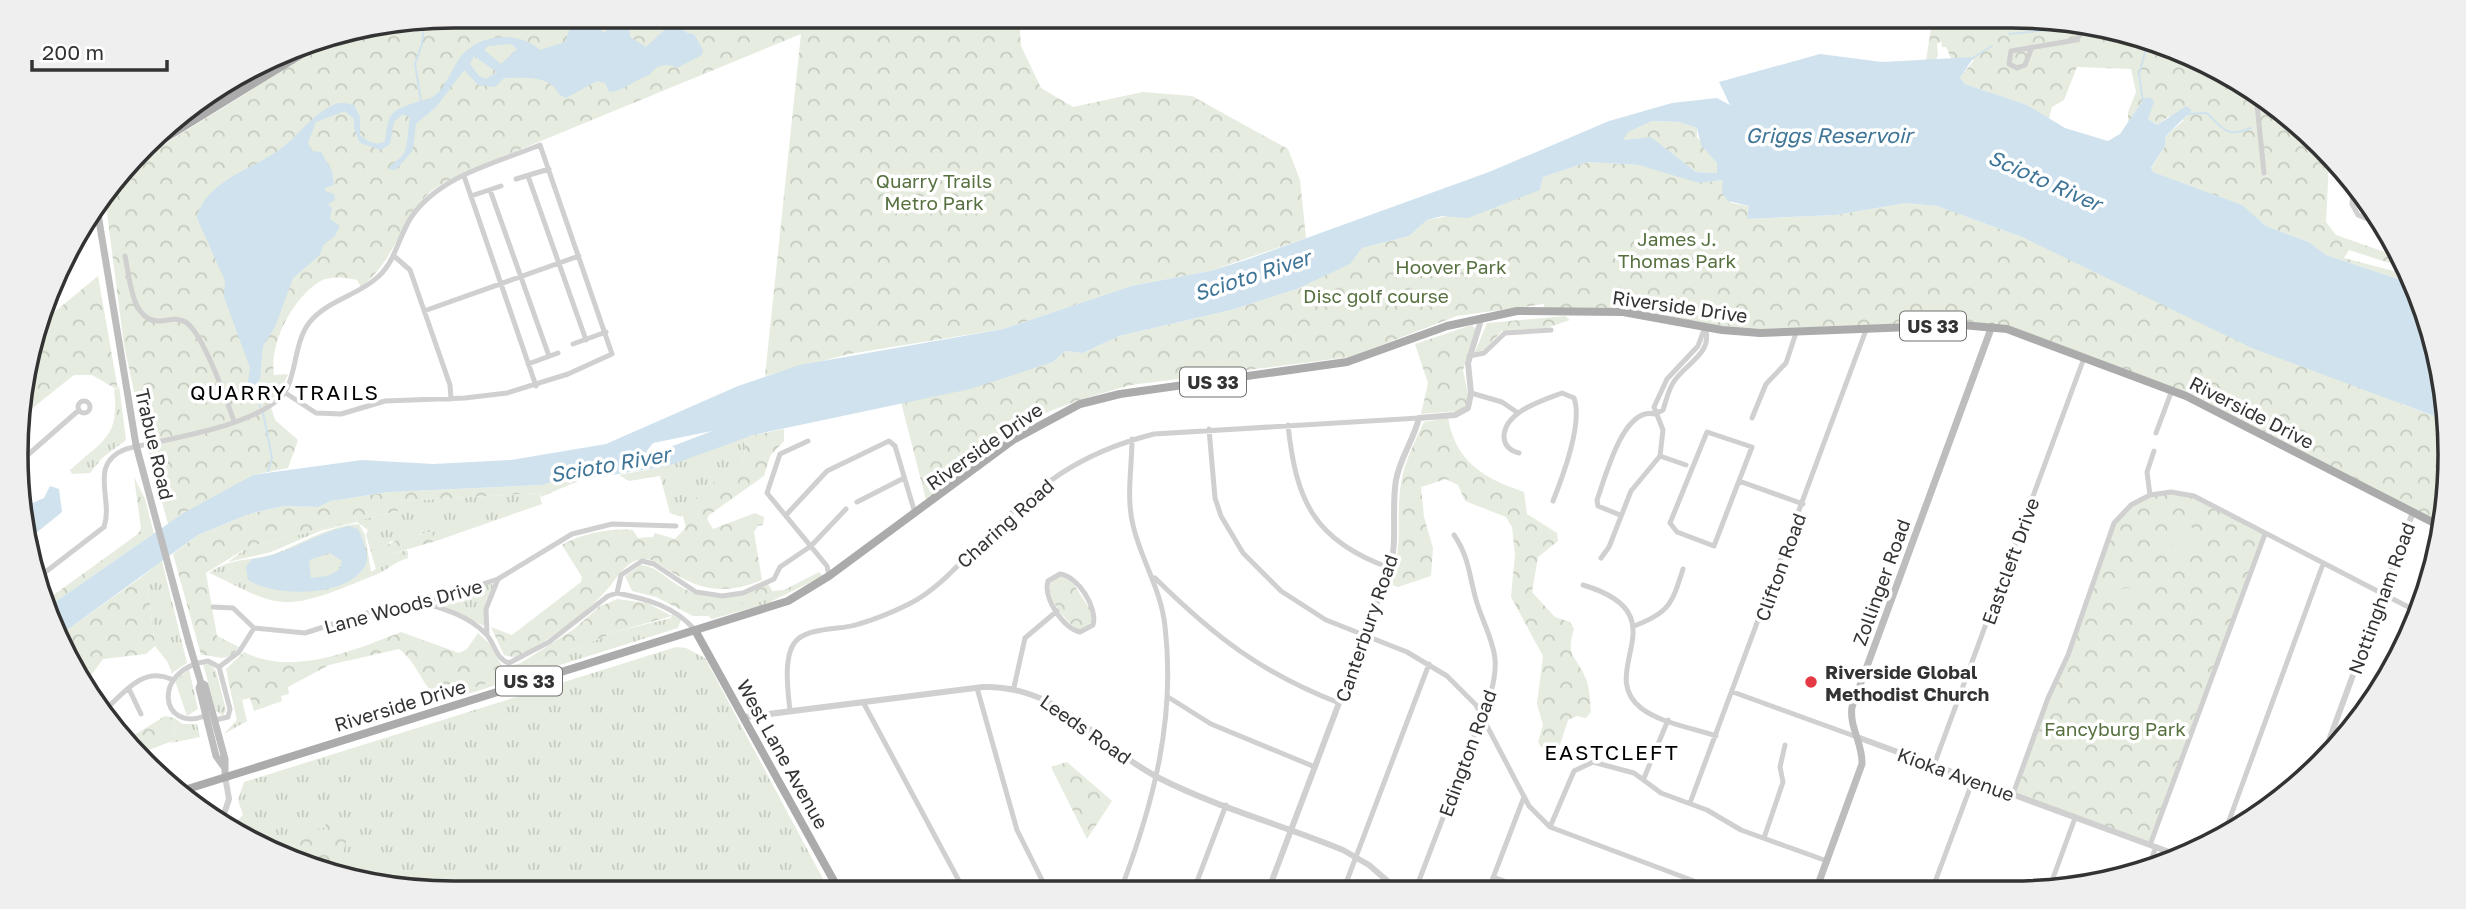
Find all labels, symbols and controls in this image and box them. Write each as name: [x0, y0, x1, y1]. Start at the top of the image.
scale bar: [32, 28, 166, 72]
text: 200 m: [42, 39, 104, 65]
water label: Griggs Reservoir: [1746, 122, 1915, 148]
water label: Scioto River: [1984, 144, 2108, 218]
park label: Quarry Trails Metro Park: [876, 169, 992, 214]
park label: James J. Thomas Park: [1618, 227, 1736, 272]
water label: Scioto River: [1190, 243, 1316, 306]
park label: Hoover Park: [1395, 255, 1507, 278]
park label: Disc golf course: [1303, 284, 1449, 307]
street label: Riverside Drive: [1611, 285, 1749, 327]
road number: US 33: [1900, 312, 1966, 340]
road number: US 33: [1180, 368, 1246, 396]
street label: Riverside Drive: [2186, 371, 2318, 453]
district label: QUARRY TRAILS: [190, 379, 380, 405]
street label: Trabue Road: [131, 386, 179, 502]
street label: Riverside Drive: [922, 397, 1046, 495]
water label: Scioto River: [548, 440, 675, 487]
street label: Charing Road: [952, 473, 1058, 573]
street label: Eastcleft Drive: [1976, 494, 2044, 628]
street label: Clifton Road: [1750, 510, 1810, 624]
street label: Zollinger Road: [1847, 516, 1915, 648]
street label: Nottingham Road: [2343, 519, 2419, 677]
street label: Canterbury Road: [1330, 551, 1402, 705]
street label: Lane Woods Drive: [321, 574, 485, 638]
place label: Riverside Global Methodist Church: [1825, 660, 1989, 705]
road number: US 33: [496, 666, 562, 696]
street label: Riverside Drive: [331, 674, 469, 736]
marker: Riverside Global Methodist Church: [1803, 674, 1819, 690]
street label: West Lane Avenue: [732, 675, 834, 833]
street label: Edington Road: [1433, 686, 1501, 820]
street label: Leeds Road: [1036, 689, 1136, 769]
park label: Fancyburg Park: [2044, 717, 2186, 740]
district label: EASTCLEFT: [1544, 739, 1680, 765]
street label: Kioka Avenue: [1894, 742, 2018, 806]

